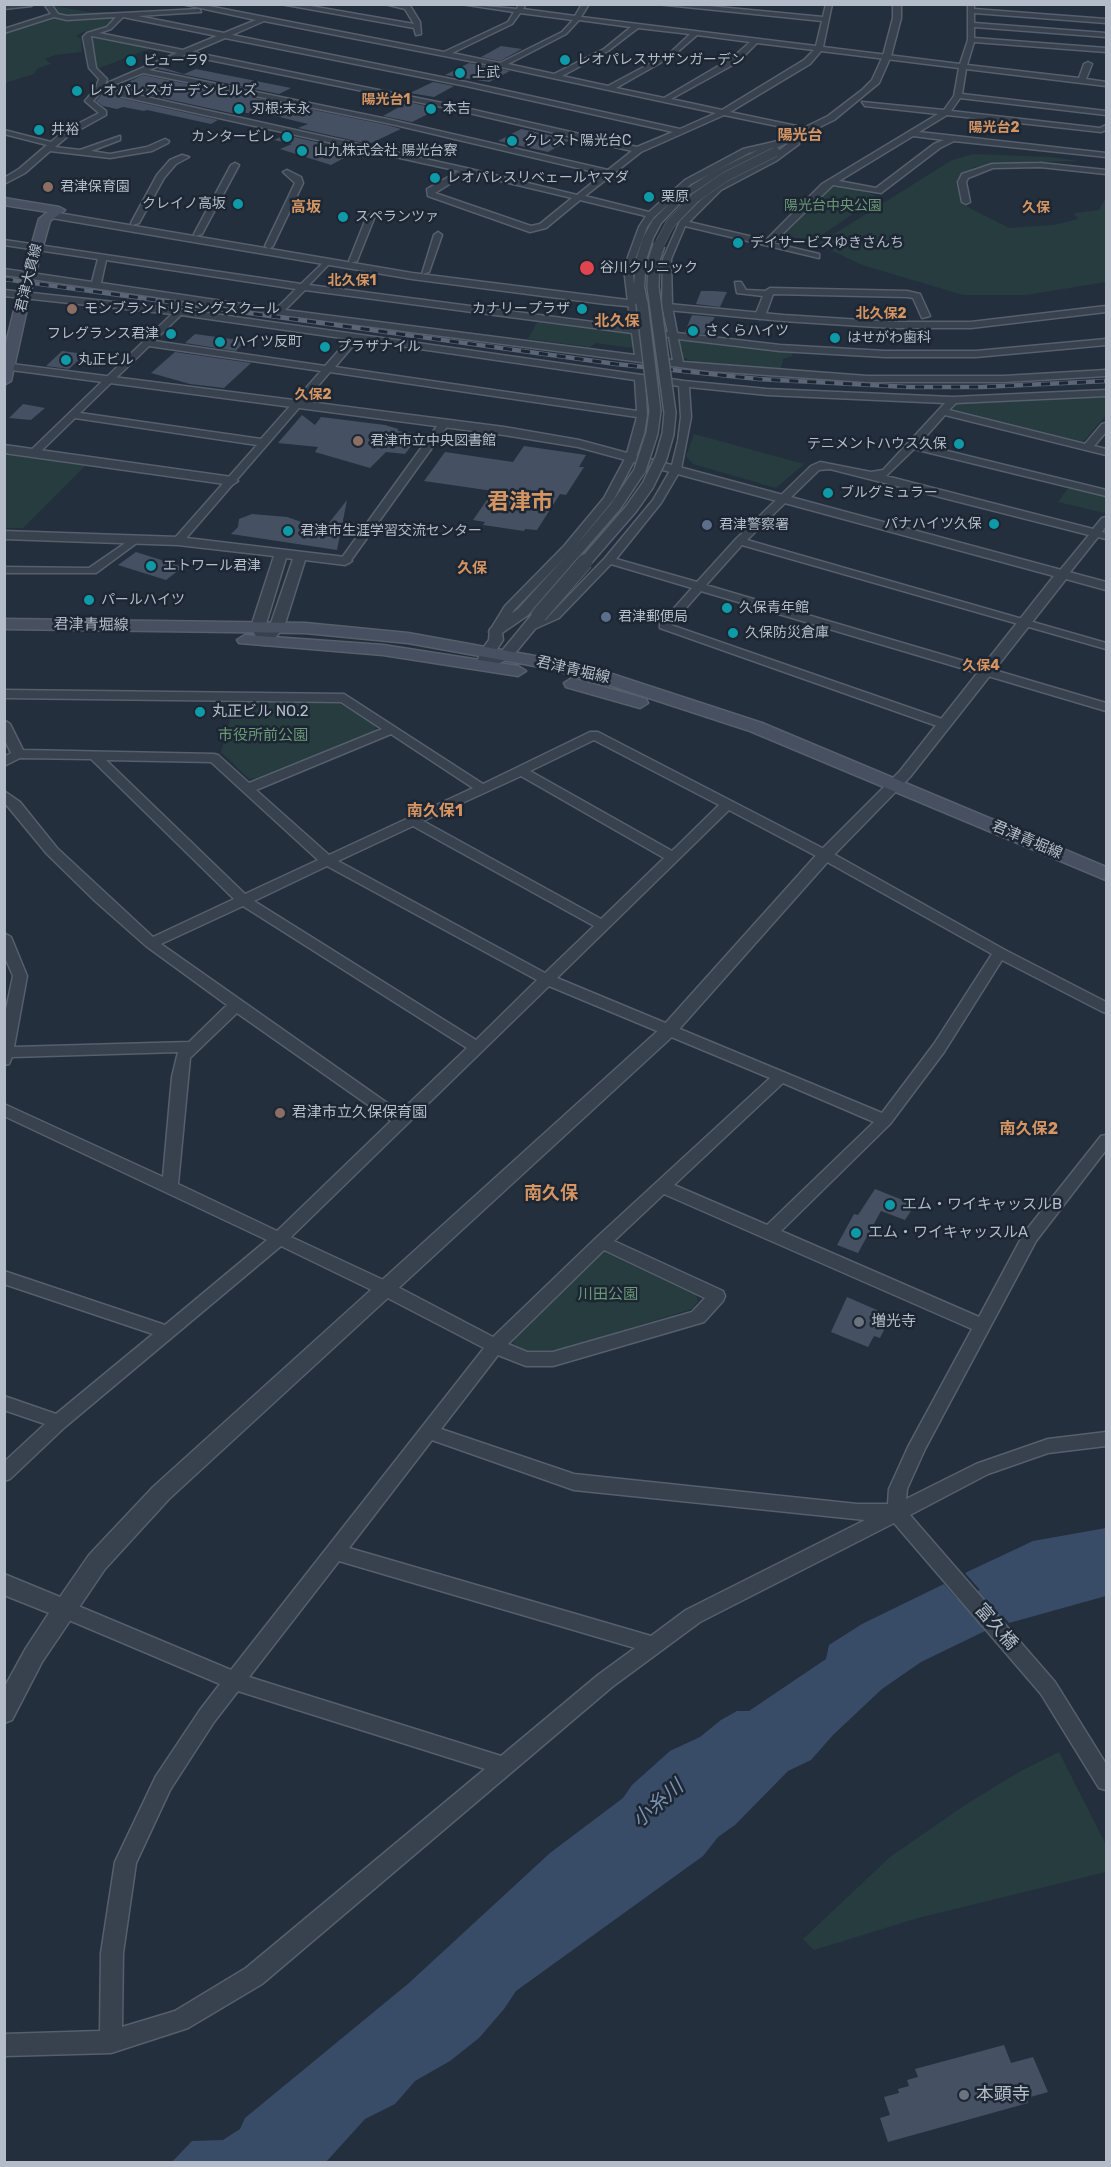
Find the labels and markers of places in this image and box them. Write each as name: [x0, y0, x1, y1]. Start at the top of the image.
place label: レオパレスサザンガーデン: [577, 52, 745, 68]
place label: ビューラ9: [143, 53, 207, 69]
marker: レオパレスサザンガーデン: [558, 53, 572, 67]
marker: ビューラ9: [124, 54, 138, 68]
place label: 上武: [472, 65, 500, 81]
marker: 上武: [453, 66, 467, 80]
place label: レオパレスガーデンヒルズ: [89, 83, 257, 99]
marker: レオパレスガーデンヒルズ: [70, 84, 84, 98]
place label: 刃根;末永: [251, 101, 311, 117]
place label: 本吉: [443, 101, 471, 117]
marker: 刃根;末永: [232, 102, 246, 116]
marker: 本吉: [424, 102, 438, 116]
place label: 井裕: [51, 122, 79, 138]
marker: 井裕: [32, 123, 46, 137]
place label: カンタービレ: [191, 129, 275, 145]
marker: カンタービレ: [280, 130, 294, 144]
place label: クレスト陽光台C: [524, 133, 631, 149]
marker: クレスト陽光台C: [505, 134, 519, 148]
place label: 山九株式会社 陽光台寮: [314, 143, 457, 159]
marker: 山九株式会社 陽光台寮: [295, 144, 309, 158]
place label: レオパレスリベェールヤマダ: [447, 170, 629, 186]
marker: レオパレスリベェールヤマダ: [428, 171, 442, 185]
place label: 君津保育園: [60, 179, 130, 195]
marker: 君津保育園: [41, 180, 55, 194]
place label: 栗原: [661, 189, 689, 205]
marker: 栗原: [642, 190, 656, 204]
place label: クレイノ高坂: [142, 196, 226, 212]
marker: クレイノ高坂: [231, 197, 245, 211]
place label: スペランツァ: [355, 209, 439, 225]
marker: スペランツァ: [336, 210, 350, 224]
place label: デイサービスゆきさんち: [750, 235, 904, 251]
marker: デイサービスゆきさんち: [731, 236, 745, 250]
marker: 谷川クリニック: [578, 259, 596, 277]
place label: 谷川クリニック: [600, 260, 698, 276]
place label: モンブラントリミングスクール: [84, 301, 280, 317]
place label: カナリープラザ: [472, 301, 570, 317]
marker: モンブラントリミングスクール: [65, 302, 79, 316]
marker: カナリープラザ: [575, 302, 589, 316]
place label: さくらハイツ: [705, 323, 789, 339]
marker: さくらハイツ: [686, 324, 700, 338]
place label: フレグランス君津: [47, 326, 159, 342]
marker: フレグランス君津: [164, 327, 178, 341]
place label: はせがわ歯科: [847, 330, 931, 346]
marker: はせがわ歯科: [828, 331, 842, 345]
place label: ハイツ反町: [232, 334, 302, 350]
marker: ハイツ反町: [213, 335, 227, 349]
place label: プラザナイル: [337, 339, 421, 355]
marker: プラザナイル: [318, 340, 332, 354]
place label: 丸正ビル: [78, 352, 134, 368]
marker: 丸正ビル: [59, 353, 73, 367]
place label: 君津市立中央図書館: [370, 433, 496, 449]
marker: 君津市立中央図書館: [351, 434, 365, 448]
place label: テニメントハウス久保: [807, 436, 947, 452]
marker: テニメントハウス久保: [952, 437, 966, 451]
place label: ブルグミュラー: [840, 485, 938, 501]
marker: ブルグミュラー: [821, 486, 835, 500]
place label: パナハイツ久保: [884, 516, 982, 532]
place label: 君津警察署: [719, 517, 789, 533]
marker: パナハイツ久保: [987, 517, 1001, 531]
marker: 君津警察署: [700, 518, 714, 532]
place label: 君津市生涯学習交流センター: [300, 523, 482, 539]
marker: 君津市生涯学習交流センター: [281, 524, 295, 538]
place label: エトワール君津: [163, 558, 261, 574]
marker: エトワール君津: [144, 559, 158, 573]
place label: パールハイツ: [101, 592, 185, 608]
marker: パールハイツ: [82, 593, 96, 607]
place label: 久保青年館: [739, 600, 809, 616]
marker: 久保青年館: [720, 601, 734, 615]
place label: 君津郵便局: [618, 609, 688, 625]
marker: 君津郵便局: [599, 610, 613, 624]
place label: 久保防災倉庫: [745, 625, 829, 641]
marker: 久保防災倉庫: [726, 626, 740, 640]
place label: 丸正ビル NO.2: [212, 703, 309, 721]
marker: 丸正ビル NO.2: [193, 705, 207, 719]
place label: 君津市立久保保育園: [292, 1104, 427, 1122]
marker: 君津市立久保保育園: [273, 1106, 287, 1120]
place label: エム・ワイキャッスルB: [902, 1196, 1062, 1214]
marker: エム・ワイキャッスルB: [883, 1198, 897, 1212]
place label: エム・ワイキャッスルA: [868, 1224, 1028, 1242]
marker: エム・ワイキャッスルA: [849, 1226, 863, 1240]
place label: 増光寺: [871, 1313, 916, 1331]
marker: 増光寺: [852, 1315, 866, 1329]
place label: 本顕寺: [976, 2084, 1030, 2106]
marker: 本顕寺: [957, 2088, 971, 2102]

